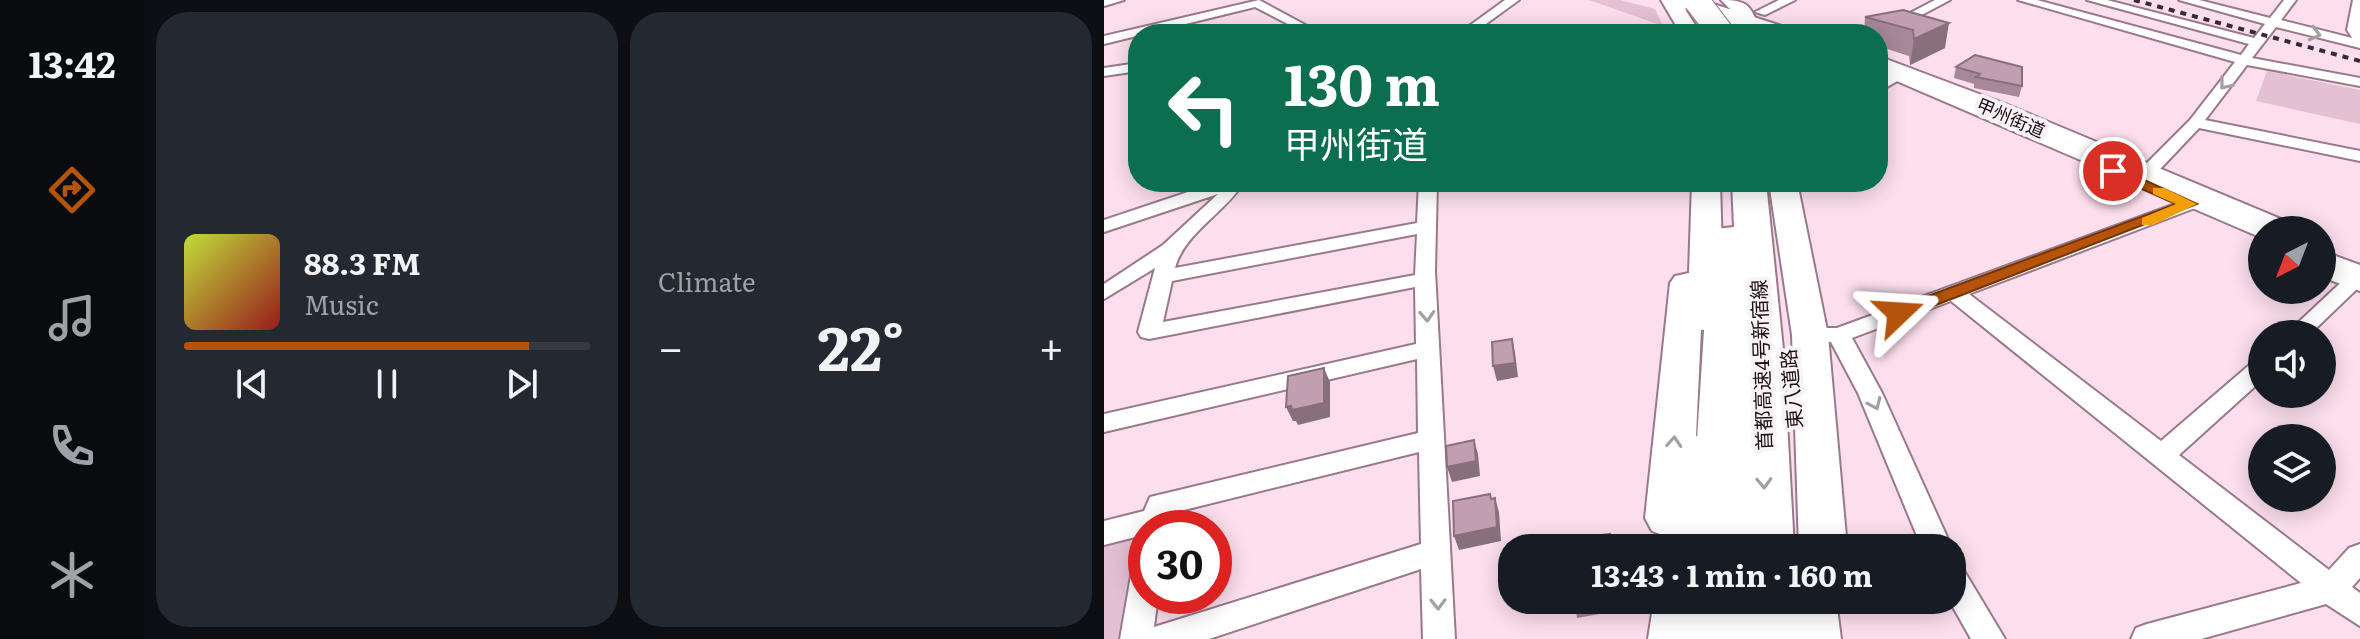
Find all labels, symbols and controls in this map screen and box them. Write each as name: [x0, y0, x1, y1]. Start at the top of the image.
one-way arrow: [2307, 25, 2321, 42]
text: 13:42: [28, 36, 116, 89]
text: 130 m: [1284, 40, 1440, 123]
icon: left: [1152, 56, 1256, 160]
one-way arrow: [2221, 75, 2235, 90]
street label: 甲州街道: [1973, 91, 2049, 143]
text: 甲州街道: [1284, 116, 1428, 169]
pin: [2079, 137, 2147, 205]
icon: arrive: [2091, 149, 2135, 193]
icon: directions: [44, 162, 100, 218]
north arrow: [2248, 216, 2336, 304]
map controls: [2248, 216, 2336, 512]
text: 88.3 FM: [304, 240, 421, 284]
text: Climate: [658, 261, 756, 300]
position arrow: [1857, 271, 1941, 355]
street label: 首都高速4号新宿線: [1742, 279, 1778, 451]
text: Music: [304, 284, 379, 323]
icon: music: [44, 290, 100, 346]
text: 22°: [818, 300, 904, 389]
one-way arrow: [1418, 310, 1435, 323]
text: −: [658, 312, 684, 378]
text: +: [1038, 312, 1064, 378]
button: sound: [2248, 320, 2336, 408]
street label: 東八道路: [1772, 348, 1808, 430]
icon: previous: [230, 362, 274, 406]
icon: pause: [365, 362, 409, 406]
icon: next: [500, 362, 544, 406]
one-way arrow: [1866, 395, 1882, 410]
icon: phone: [44, 418, 100, 474]
button: layers: [2248, 424, 2336, 512]
one-way arrow: [1665, 435, 1682, 448]
one-way arrow: [1756, 477, 1773, 490]
speed limit sign: 30: [1128, 510, 1232, 614]
icon: climate: [44, 547, 100, 603]
text: 13:43 · 1 min · 160 m: [1591, 552, 1873, 596]
one-way arrow: [1429, 598, 1447, 611]

